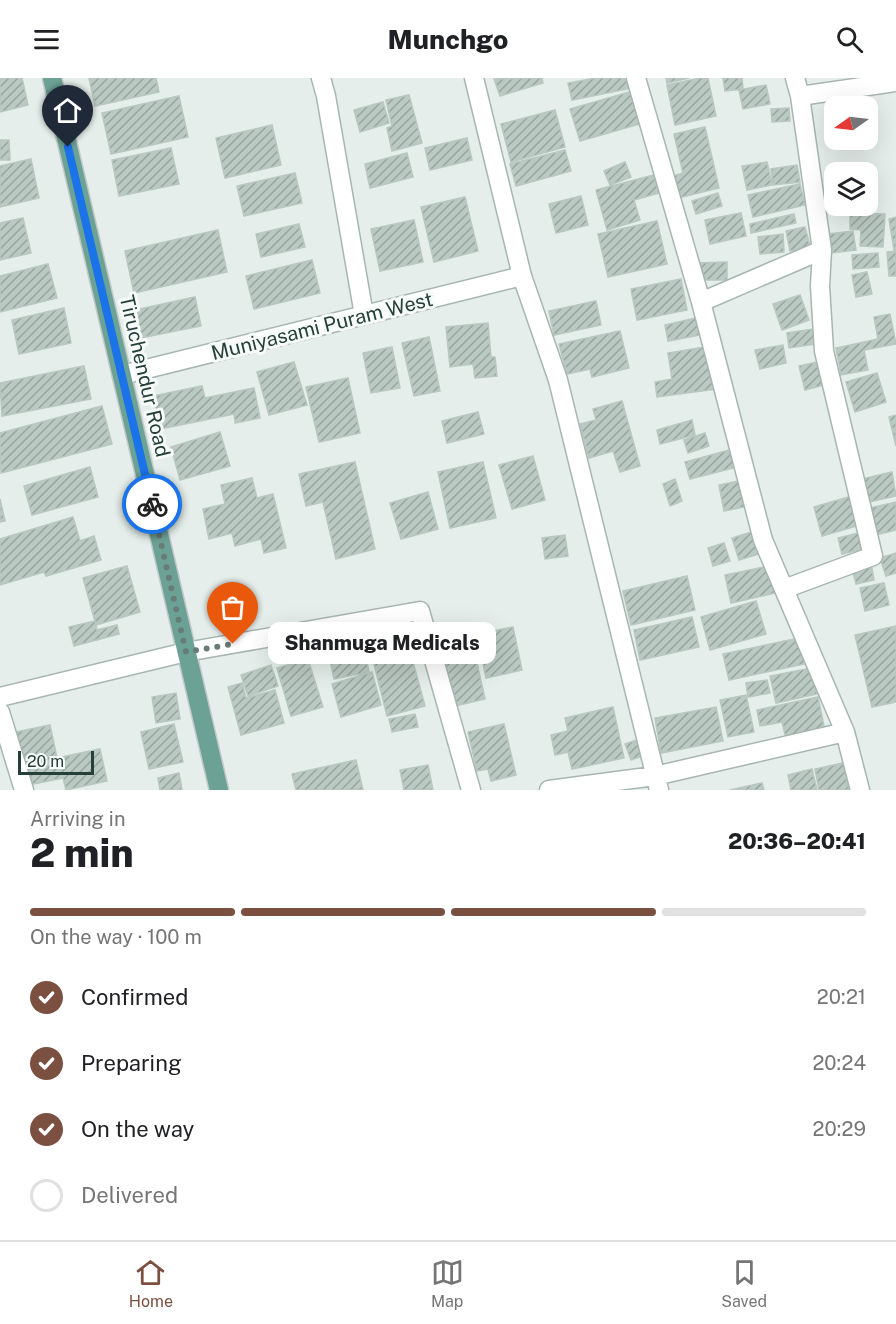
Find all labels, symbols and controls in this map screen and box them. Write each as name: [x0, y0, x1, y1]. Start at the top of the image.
icon: menu: [30, 23, 63, 56]
text: Munchgo: [387, 23, 509, 55]
icon: search: [833, 23, 866, 56]
pin: [42, 85, 93, 147]
icon: home: [51, 94, 84, 127]
north arrow: [824, 96, 878, 150]
map controls: [824, 96, 878, 216]
button: layers: [824, 162, 878, 216]
street label: Muniyasami Puram West: [209, 287, 435, 365]
street label: Tiruchendur Road: [115, 293, 175, 459]
courier: [122, 474, 182, 534]
icon: bike: [136, 488, 169, 521]
pin: [207, 582, 258, 644]
icon: bag: [216, 591, 249, 624]
callout: Shanmuga Medicals: [269, 623, 497, 665]
text: Shanmuga Medicals: [284, 631, 480, 655]
scale bar: [18, 748, 94, 776]
text: 20 m: [27, 752, 64, 771]
text: Arriving in: [30, 807, 125, 831]
text: 20:36–20:41: [728, 828, 866, 854]
text: 2 min: [30, 830, 134, 876]
text: On the way · 100 m: [30, 925, 202, 949]
icon: check: [30, 981, 63, 1014]
text: Confirmed: [81, 984, 188, 1010]
text: 20:21: [817, 985, 866, 1009]
icon: check: [30, 1047, 63, 1080]
text: Preparing: [81, 1050, 182, 1076]
text: 20:24: [812, 1051, 866, 1075]
icon: check: [30, 1113, 63, 1146]
text: On the way: [81, 1116, 194, 1142]
text: 20:29: [813, 1117, 866, 1141]
text: Delivered: [81, 1182, 178, 1208]
tab: Home: [129, 1256, 173, 1311]
tab: Map: [431, 1256, 464, 1311]
tab: Saved: [721, 1256, 767, 1311]

